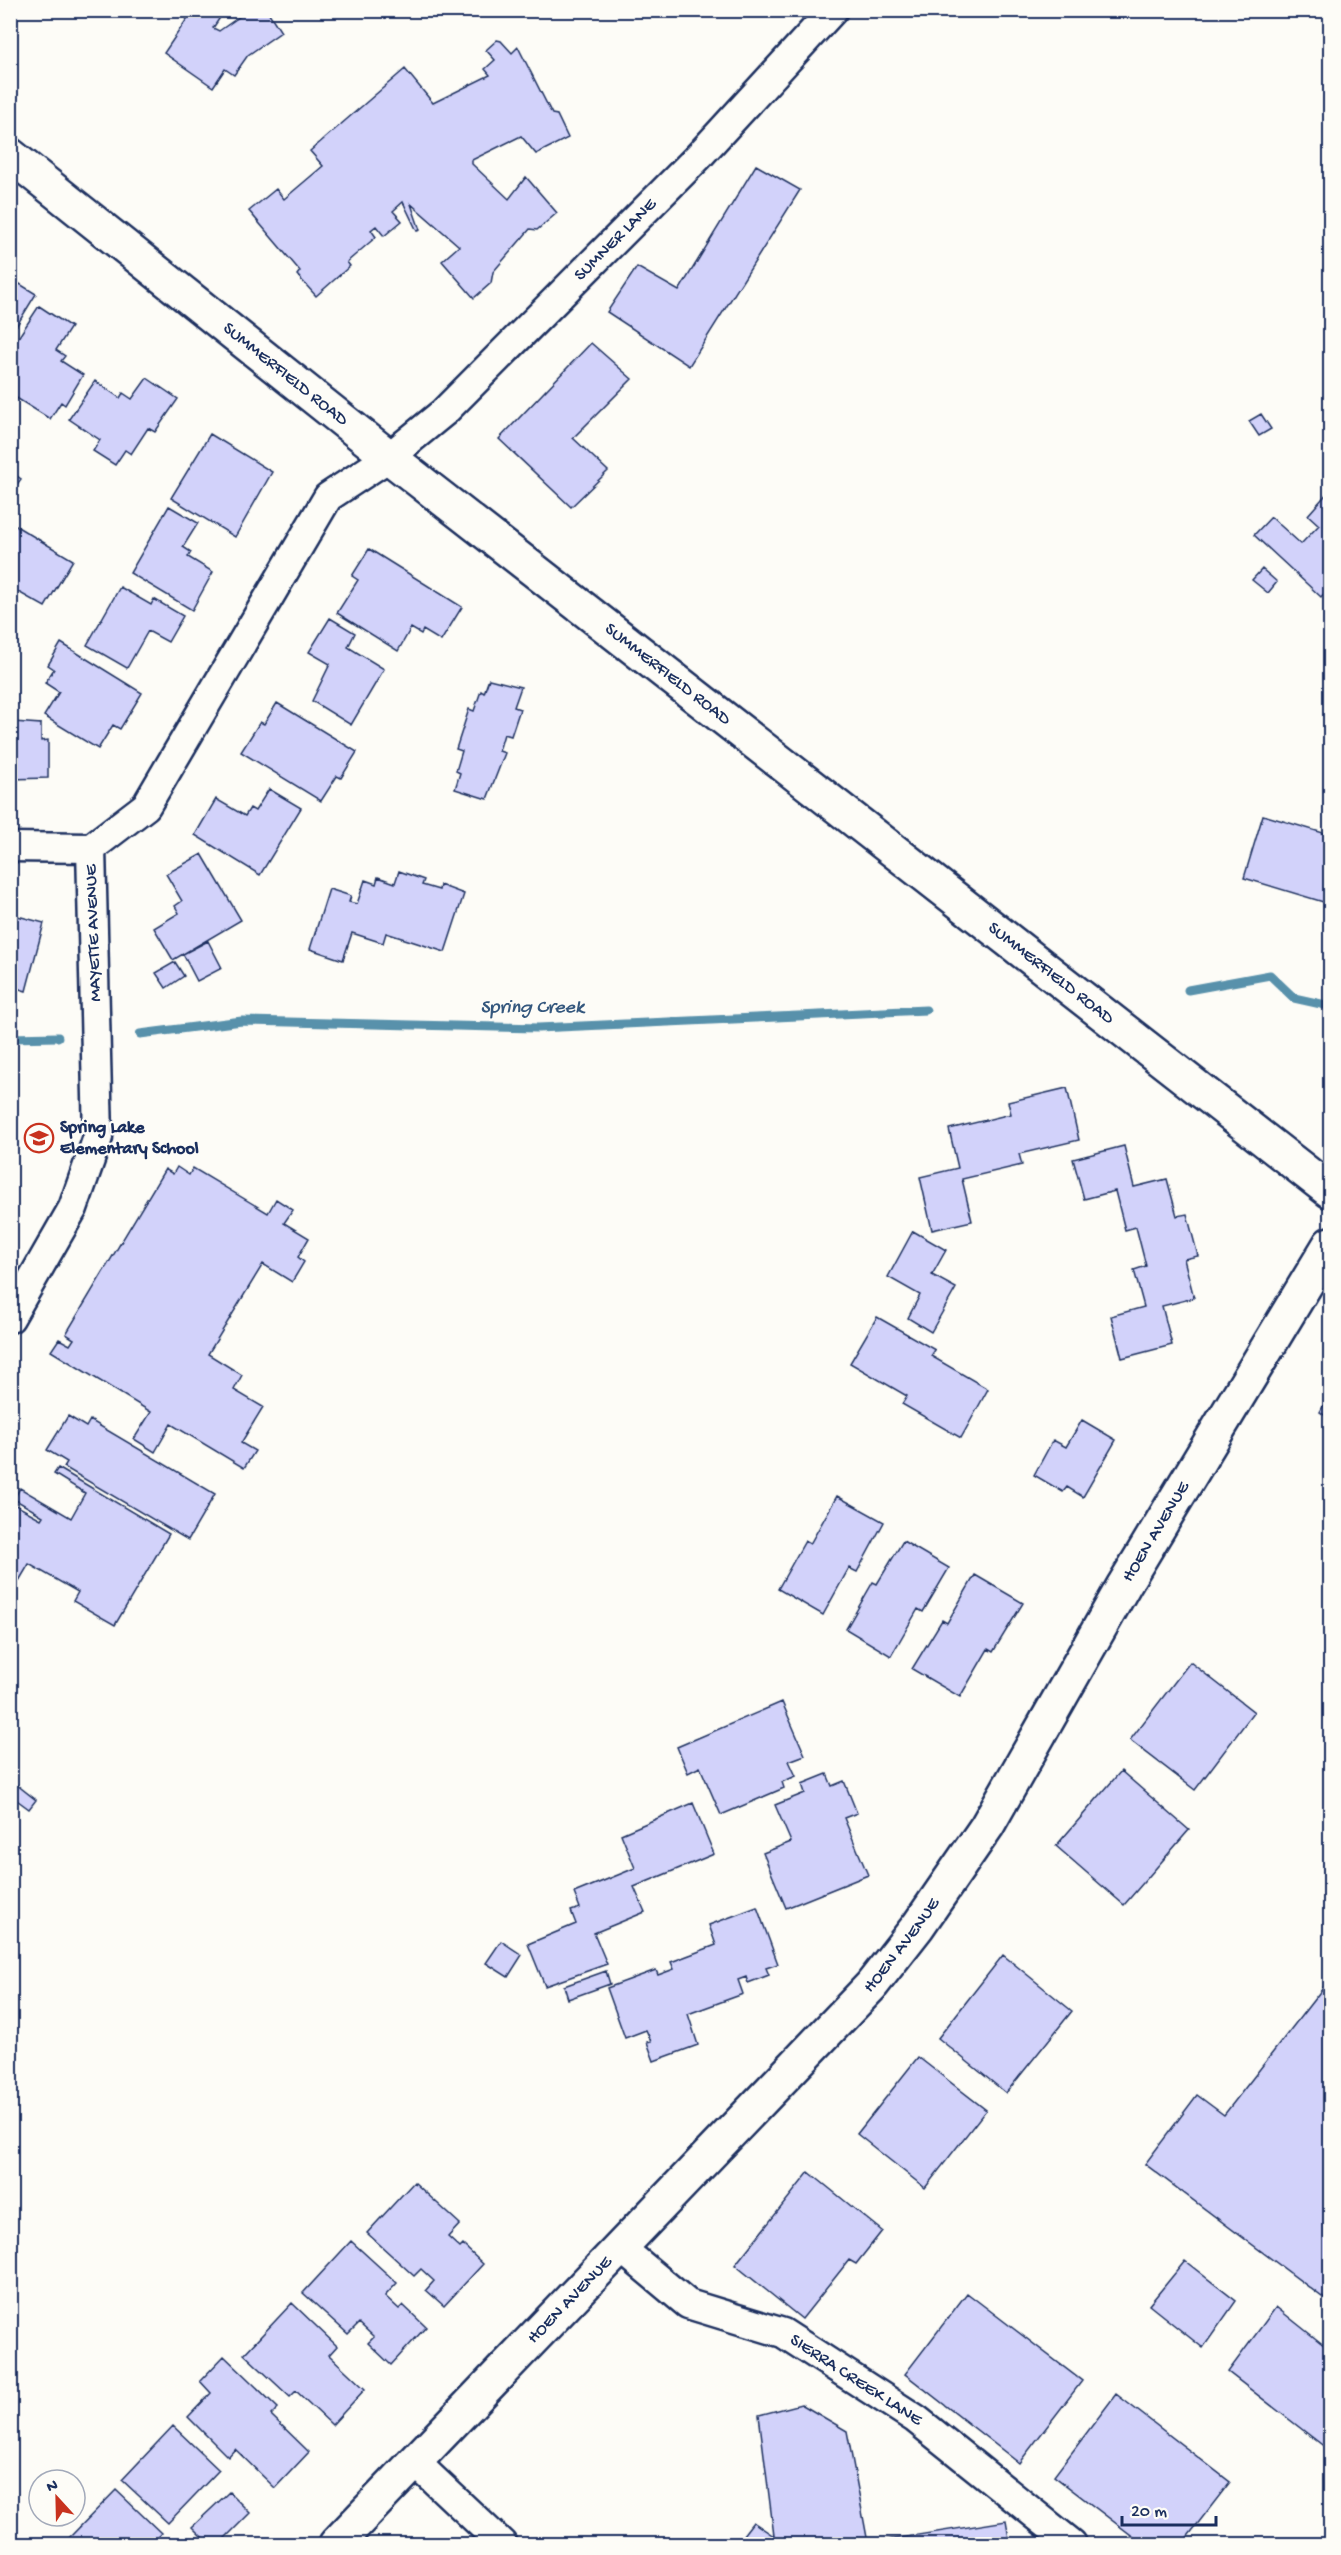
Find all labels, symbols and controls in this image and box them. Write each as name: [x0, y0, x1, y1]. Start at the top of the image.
street label: SUMNER LANE: [570, 194, 662, 286]
street label: SUMMERFIELD ROAD: [218, 318, 352, 431]
street label: SUMMERFIELD ROAD: [600, 619, 735, 730]
street label: MAYETTE AVENUE: [81, 863, 107, 1002]
street label: SUMMERFIELD ROAD: [984, 917, 1118, 1029]
water label: Spring Creek: [480, 997, 586, 1020]
place label: Spring Lake Elementary School: [60, 1118, 199, 1160]
school or university icon: Spring Lake Elementary School: [23, 1122, 55, 1154]
street label: HOEN AVENUE: [1118, 1477, 1195, 1586]
street label: HOEN AVENUE: [859, 1893, 945, 1997]
street label: HOEN AVENUE: [523, 2251, 617, 2348]
street label: SIERRA CREEK LANE: [786, 2330, 927, 2431]
north arrow: [27, 2468, 87, 2528]
text: N: [44, 2476, 62, 2498]
scale bar: [1122, 2489, 1216, 2527]
text: 20 m: [1131, 2502, 1167, 2523]

